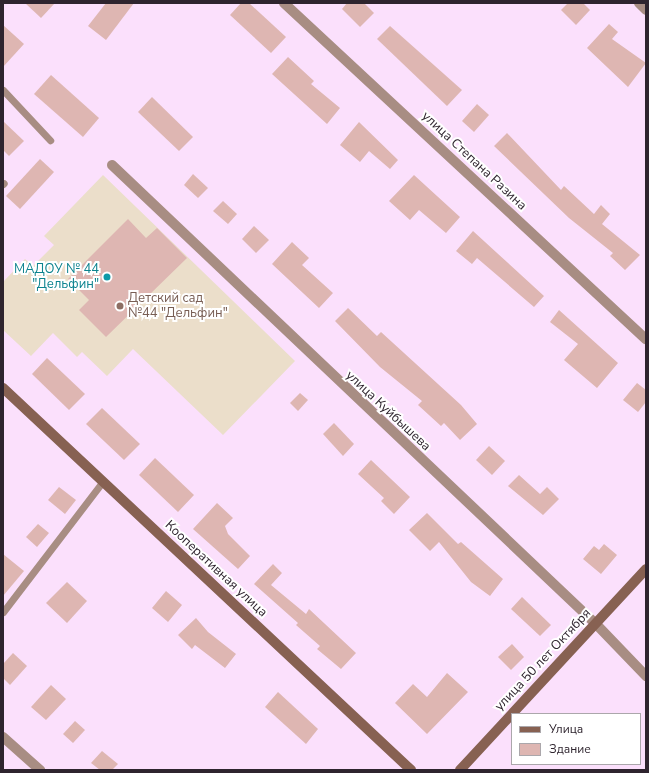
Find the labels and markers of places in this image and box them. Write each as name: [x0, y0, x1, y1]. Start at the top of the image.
place label: МАДОУ № 44 "Дельфин": [14, 262, 99, 293]
marker: МАДОУ № 44 "Дельфин": [102, 272, 112, 282]
place label: Детский сад №44 "Дельфин": [128, 291, 228, 322]
marker: Детский сад №44 "Дельфин": [115, 301, 125, 311]

